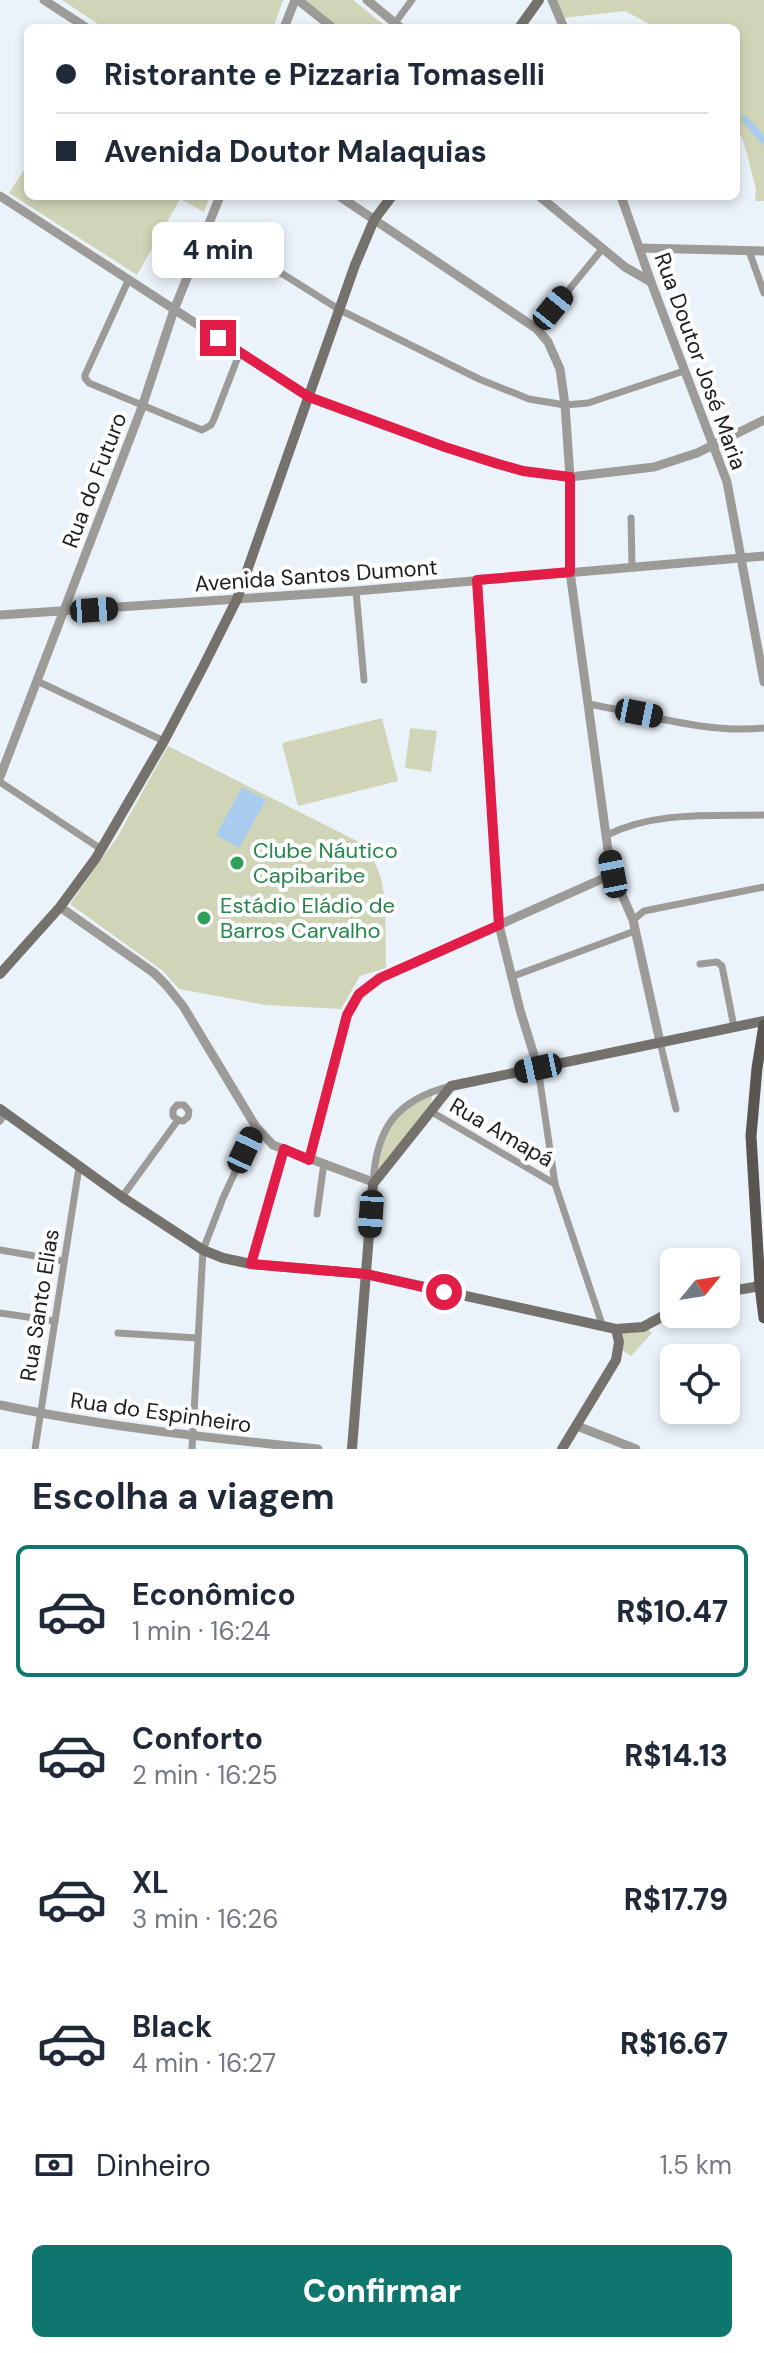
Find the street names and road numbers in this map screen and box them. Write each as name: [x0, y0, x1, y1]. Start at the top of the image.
street label: Rua Doutor José Maria: [648, 249, 753, 474]
street label: Rua do Futuro: [55, 408, 134, 552]
street label: Avenida Santos Dumont: [193, 553, 439, 598]
street label: Rua Amapá: [445, 1091, 559, 1174]
street label: Rua Santo Elias: [13, 1227, 66, 1383]
street label: Rua do Espinheiro: [69, 1385, 253, 1440]

